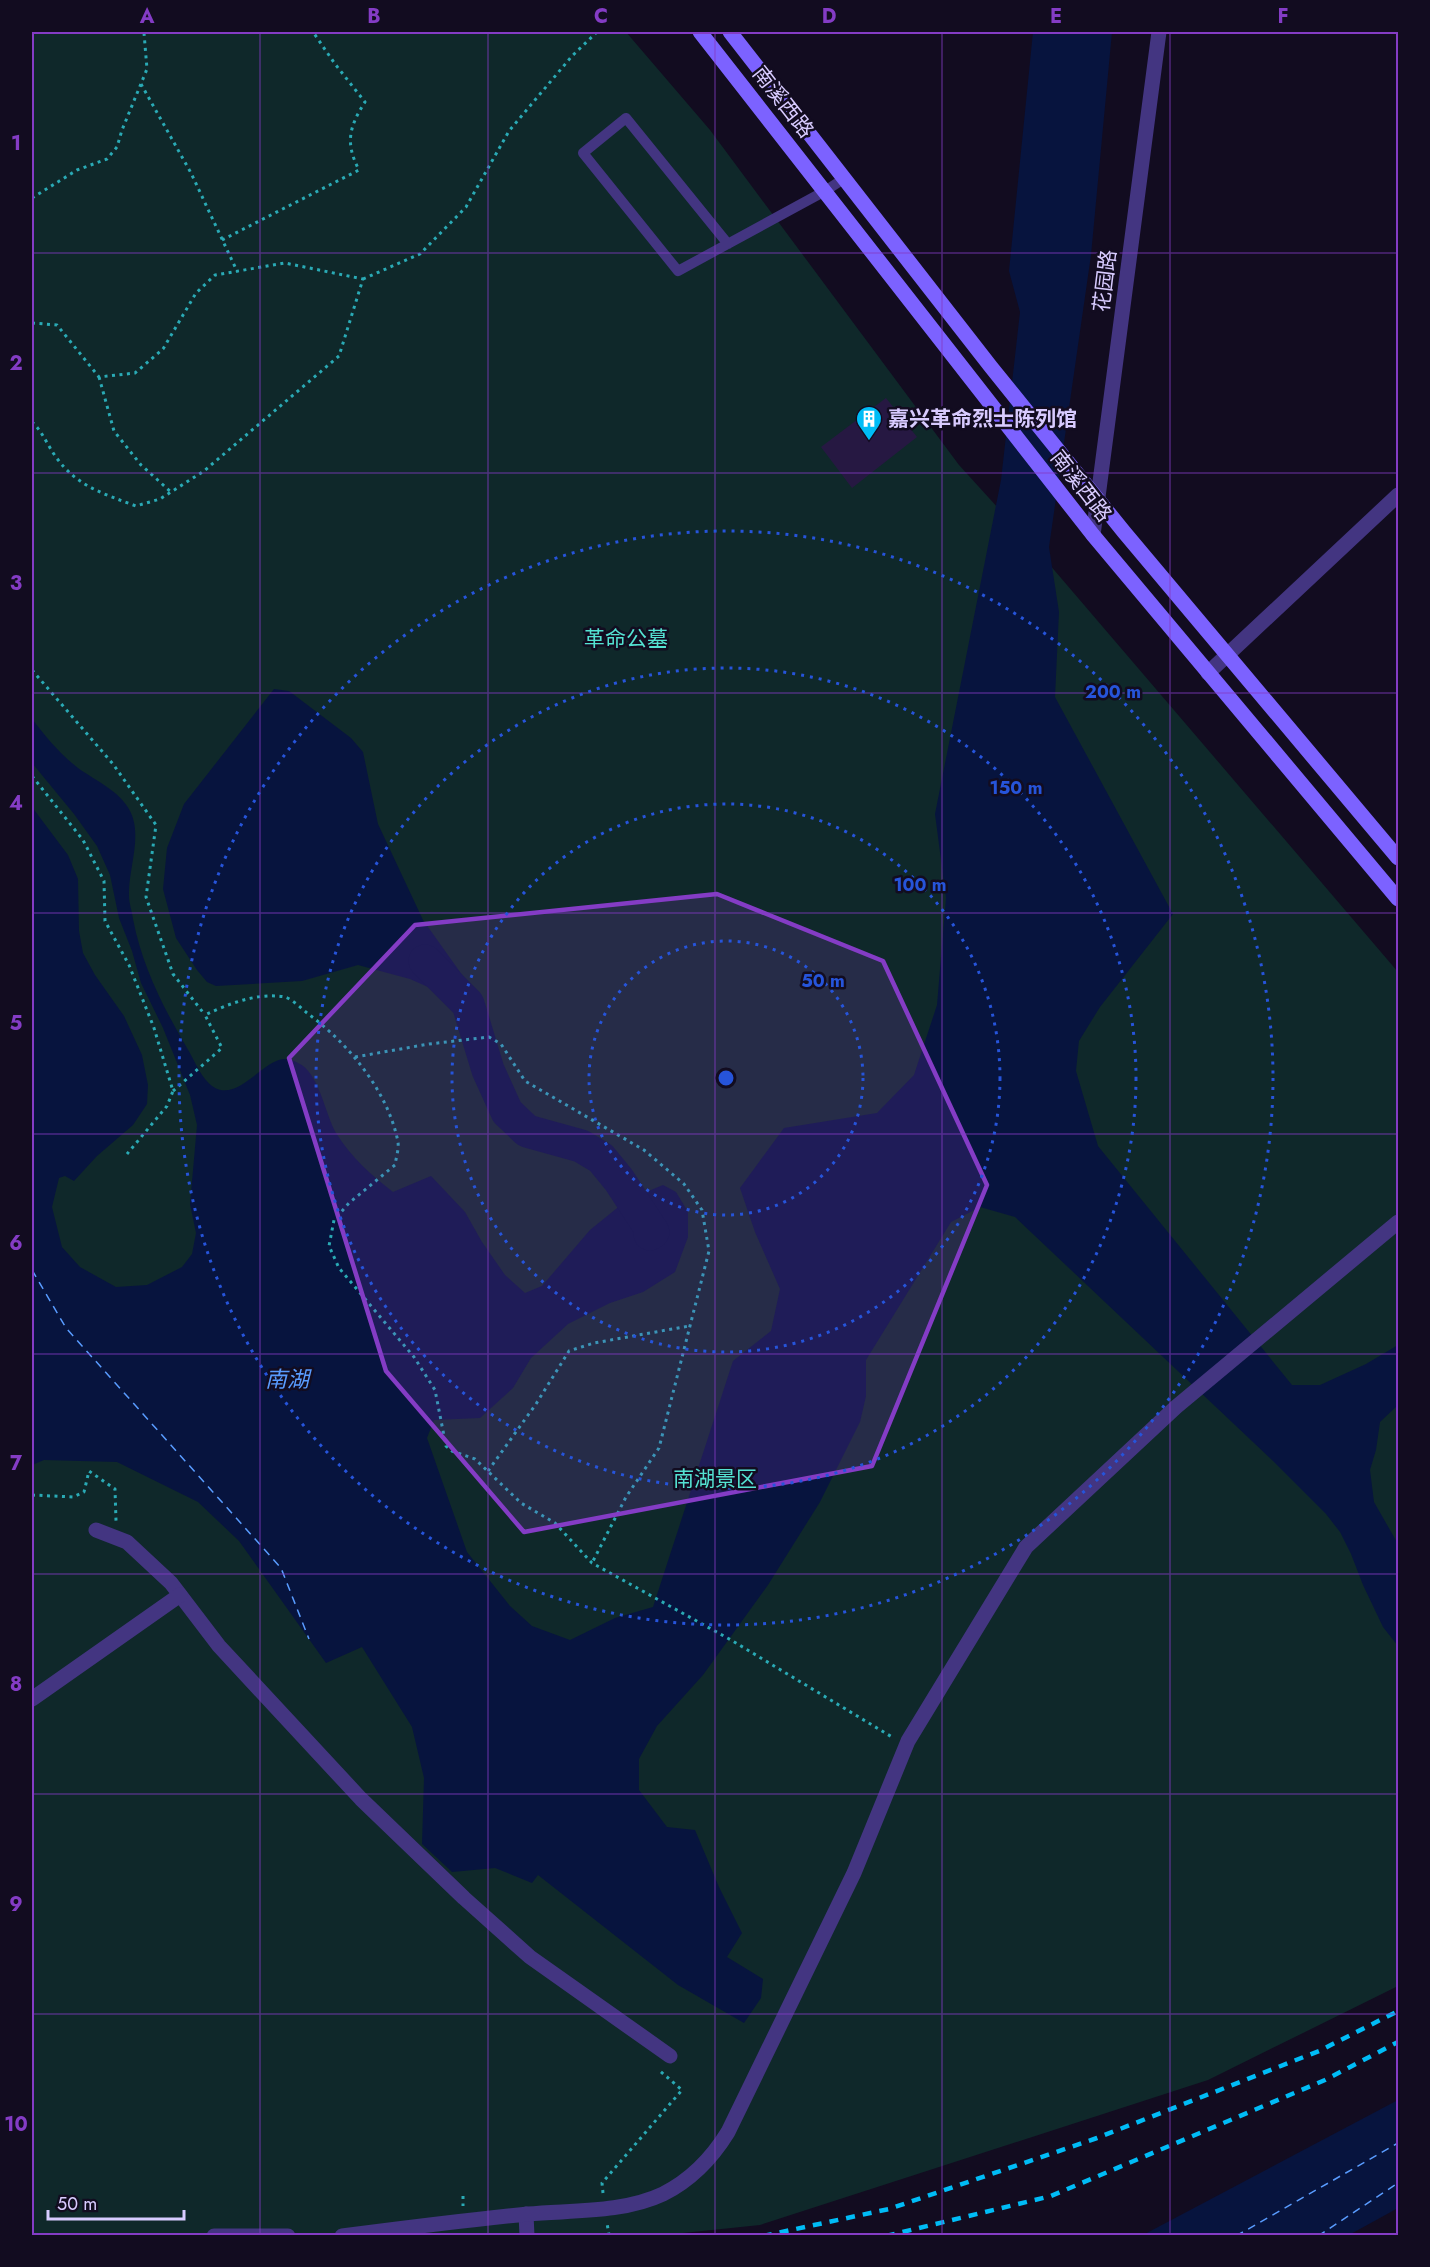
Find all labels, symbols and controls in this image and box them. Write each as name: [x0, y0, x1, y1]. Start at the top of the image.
text: A: [139, 2, 155, 31]
text: B: [367, 2, 381, 31]
text: C: [594, 2, 608, 31]
text: D: [822, 2, 836, 31]
text: E: [1050, 2, 1062, 31]
text: F: [1277, 2, 1289, 31]
street label: 南溪西路: [745, 60, 821, 144]
text: 1: [11, 129, 21, 158]
street label: 花园路: [1086, 248, 1124, 314]
text: 2: [9, 349, 23, 378]
building icon: 嘉兴革命烈士陈列馆: [854, 404, 884, 442]
place label: 嘉兴革命烈士陈列馆: [888, 404, 1077, 434]
street label: 南溪西路: [1043, 444, 1119, 528]
text: 3: [10, 569, 22, 598]
park label: 革命公墓: [584, 624, 668, 654]
text: 200 m: [1085, 679, 1141, 705]
text: 150 m: [990, 775, 1042, 801]
text: 4: [9, 789, 23, 818]
text: 100 m: [893, 872, 947, 898]
text: 50 m: [801, 968, 845, 994]
text: 5: [10, 1009, 23, 1038]
centre of rings: [716, 1068, 736, 1088]
text: 6: [9, 1229, 23, 1258]
water label: 南湖: [265, 1363, 312, 1395]
text: 7: [10, 1449, 23, 1478]
park label: 南湖景区: [673, 1464, 757, 1494]
text: 8: [10, 1670, 22, 1699]
text: 9: [9, 1890, 23, 1919]
text: 10: [4, 2110, 28, 2139]
scale bar: [48, 2183, 184, 2221]
text: 50 m: [57, 2191, 97, 2217]

